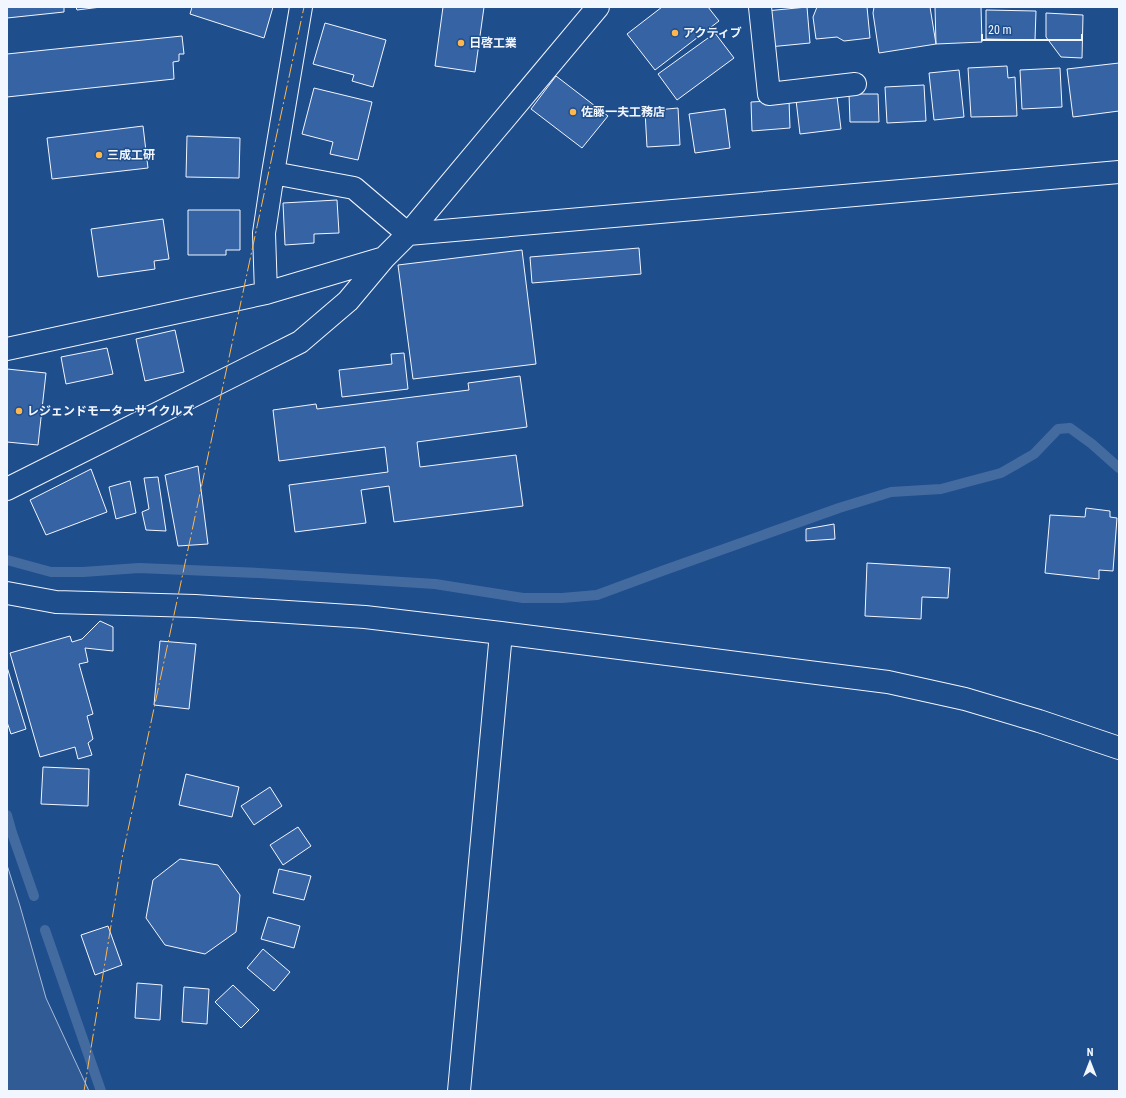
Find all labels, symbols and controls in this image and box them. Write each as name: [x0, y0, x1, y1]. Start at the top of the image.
scale bar: [982, 16, 1082, 42]
text: 20 m: [988, 23, 1012, 37]
place label: アクティブ: [683, 26, 742, 40]
marker: アクティブ: [670, 28, 680, 38]
place label: 日啓工業: [469, 36, 517, 50]
marker: 日啓工業: [456, 38, 466, 48]
place label: 佐藤一夫工務店: [581, 105, 665, 119]
marker: 佐藤一夫工務店: [568, 107, 578, 117]
place label: 三成工研: [107, 148, 155, 162]
marker: 三成工研: [94, 150, 104, 160]
place label: レジェンドモーターサイクルズ: [27, 404, 194, 418]
marker: レジェンドモーターサイクルズ: [14, 406, 24, 416]
north arrow: [1070, 1042, 1110, 1082]
text: N: [1087, 1046, 1094, 1059]

